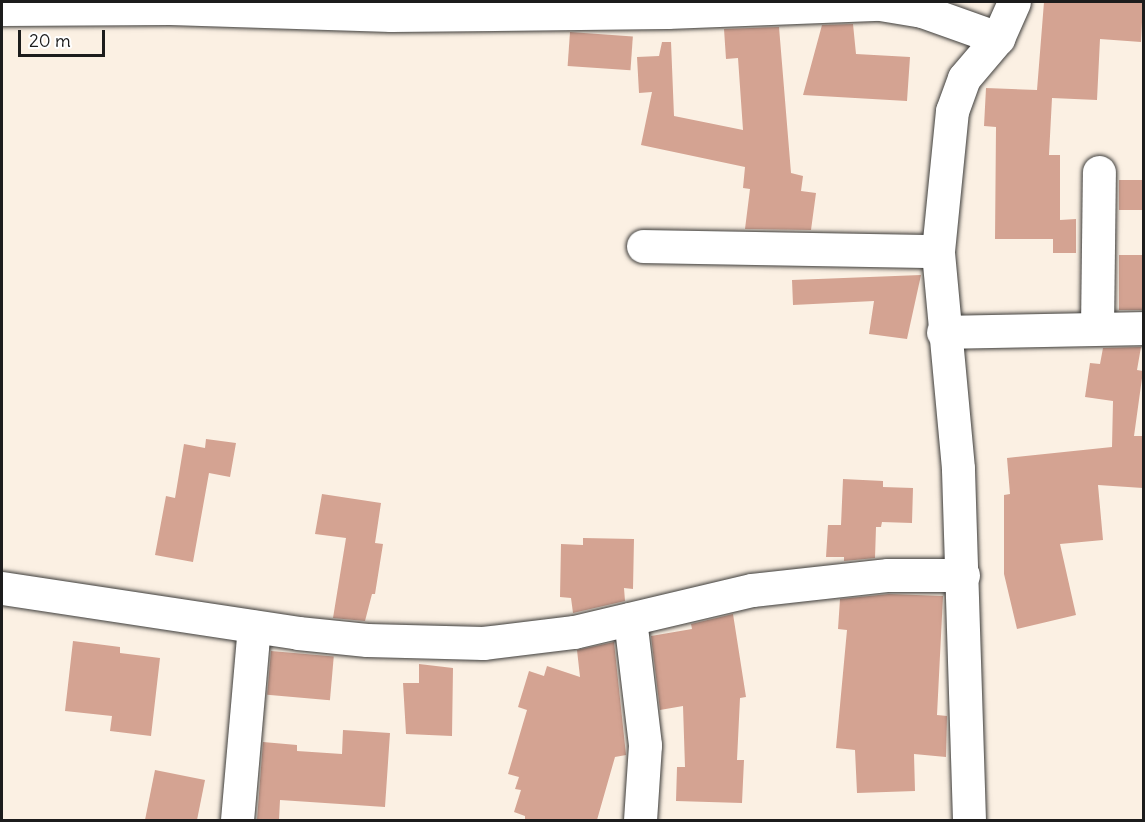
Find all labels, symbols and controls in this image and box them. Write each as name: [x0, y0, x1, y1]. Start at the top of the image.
scale bar: [21, 18, 108, 56]
text: 20 m: [29, 29, 71, 52]

